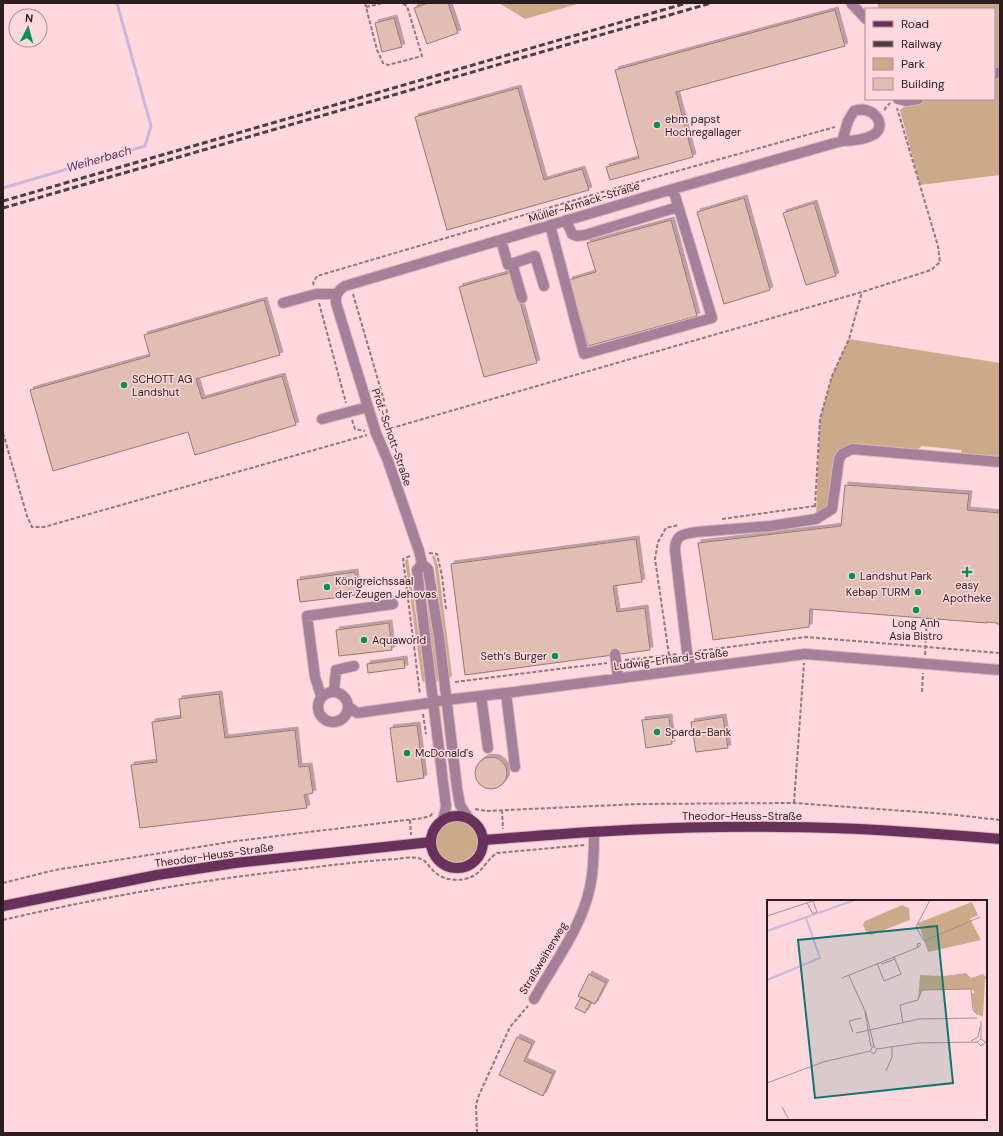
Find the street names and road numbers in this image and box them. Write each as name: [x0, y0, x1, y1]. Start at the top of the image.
street label: Müller-Armack-Straße: [527, 178, 641, 226]
street label: Prof.-Schott-Straße: [369, 386, 415, 488]
street label: Ludwig-Erhard-Straße: [613, 645, 729, 673]
street label: Theodor-Heuss-Straße: [682, 809, 802, 823]
street label: Theodor-Heuss-Straße: [154, 840, 274, 870]
street label: Straßweiherweg: [516, 919, 570, 997]

